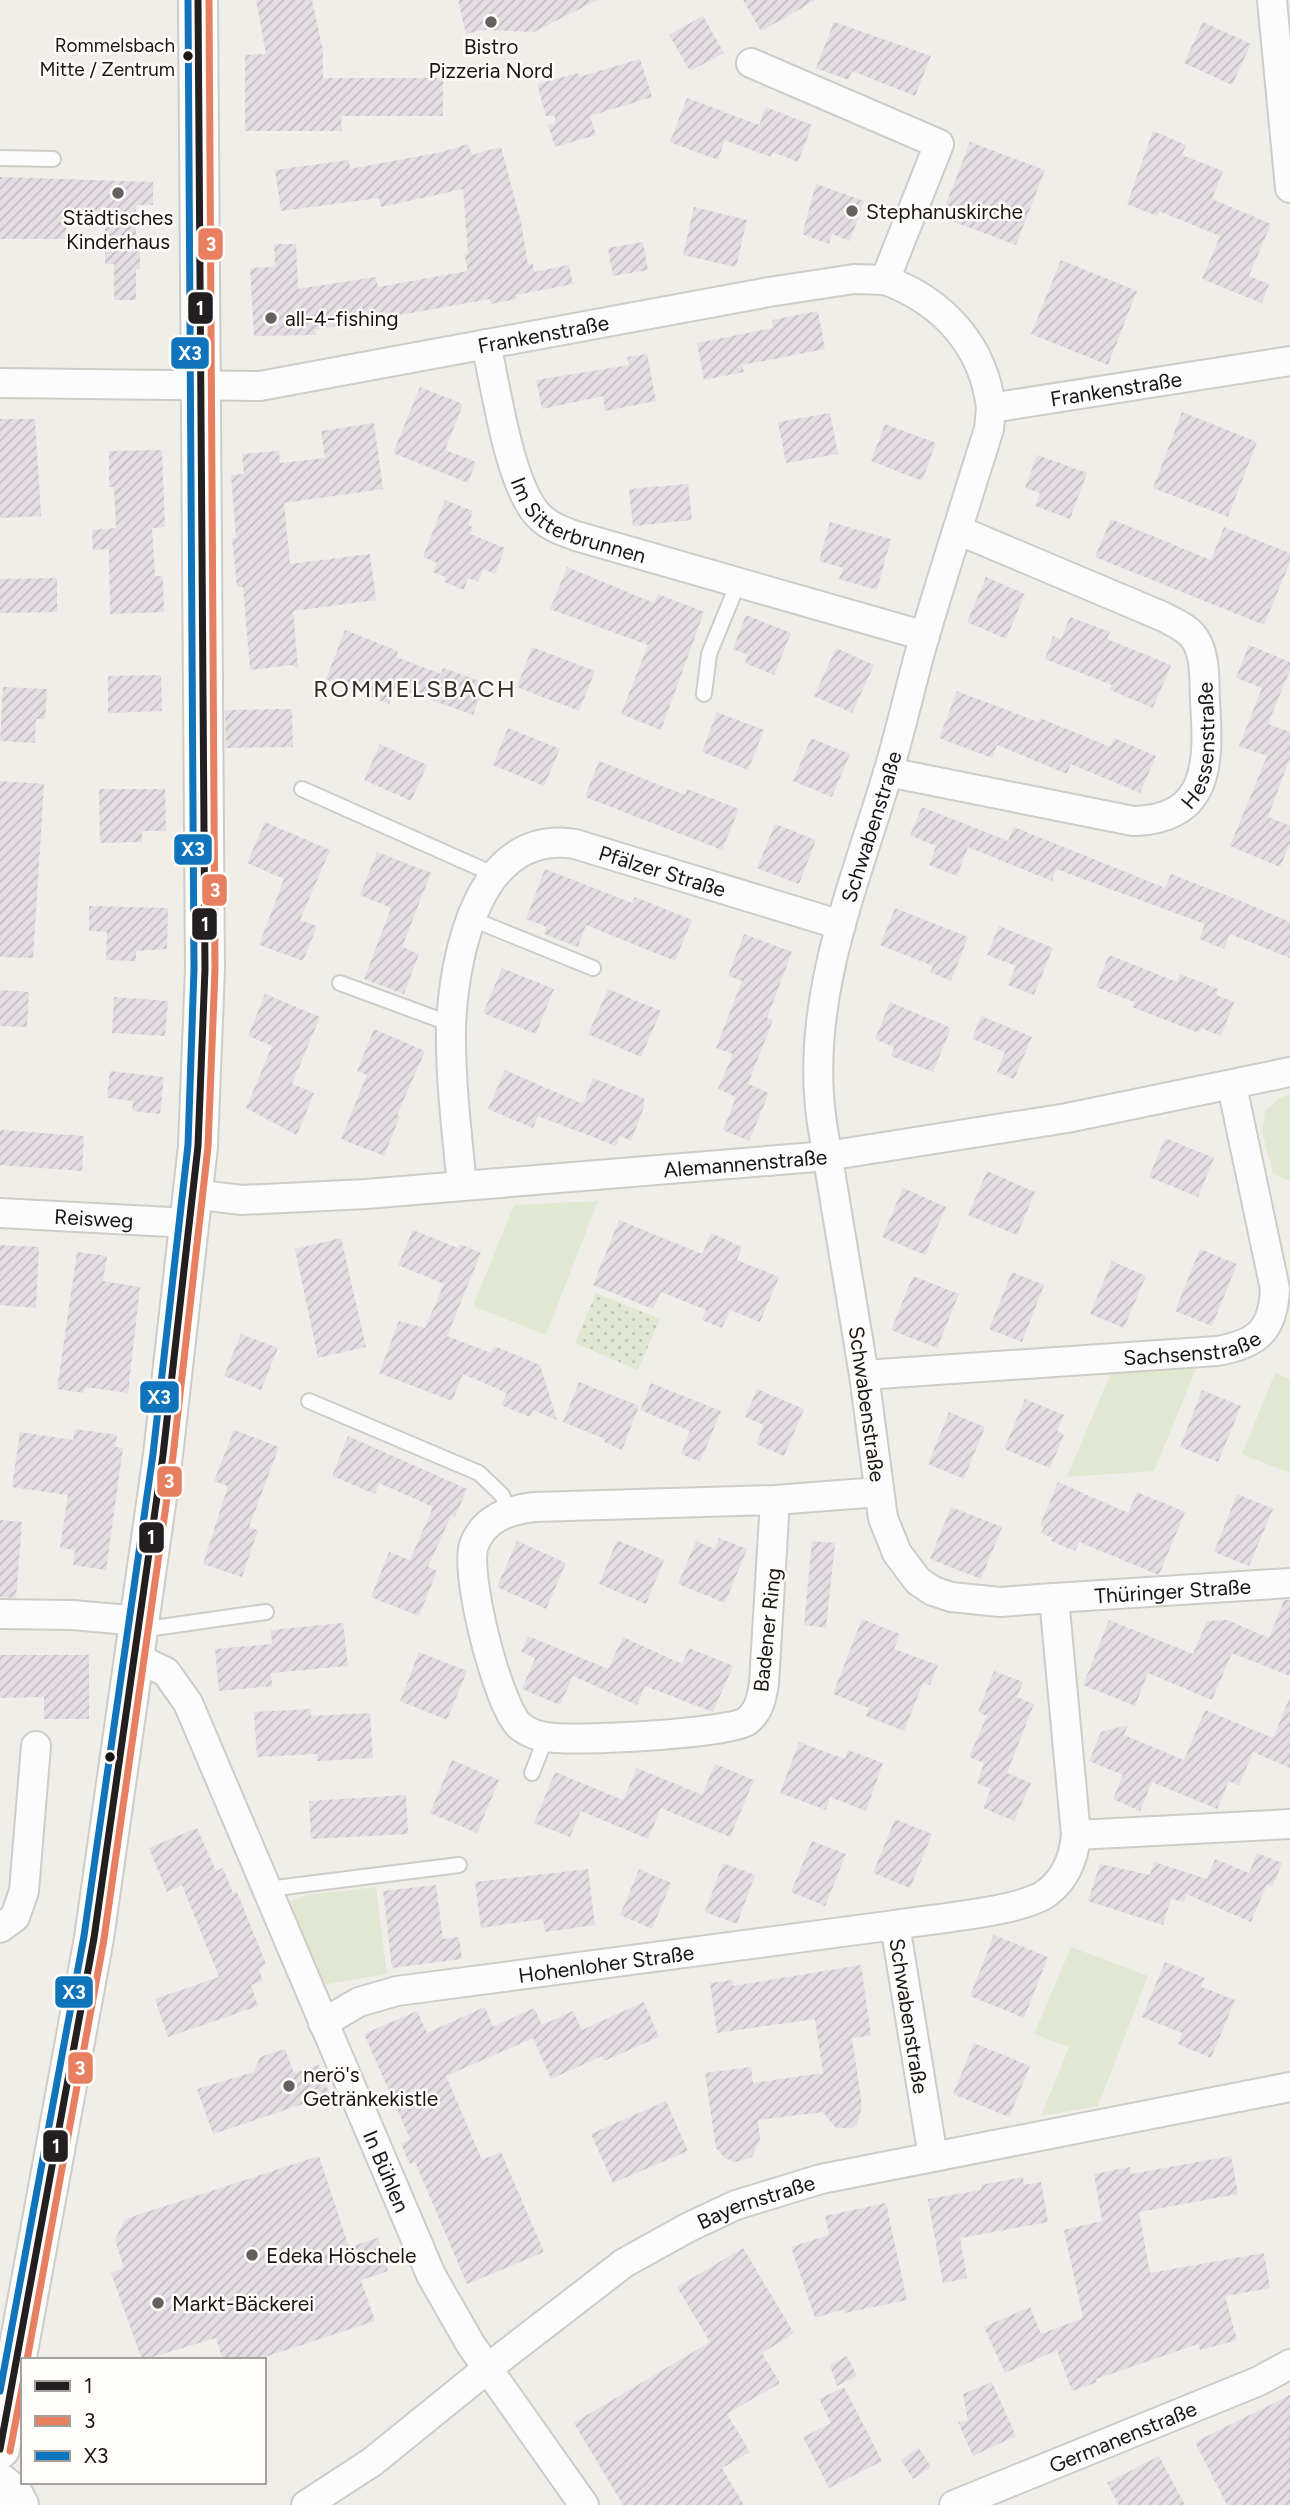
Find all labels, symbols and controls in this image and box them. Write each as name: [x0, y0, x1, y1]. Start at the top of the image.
marker: Bistro Pizzeria Nord: [483, 14, 499, 30]
place label: Rommelsbach Mitte / Zentrum: [40, 34, 175, 81]
place label: Bistro Pizzeria Nord: [429, 34, 553, 83]
marker: Rommelsbach Mitte / Zentrum: [181, 49, 195, 63]
marker: Städtisches Kinderhaus: [110, 185, 126, 201]
place label: Stephanuskirche: [866, 199, 1023, 224]
marker: Stephanuskirche: [844, 203, 860, 219]
place label: Städtisches Kinderhaus: [63, 205, 173, 254]
line badge: 3: [197, 227, 224, 261]
text: 3: [206, 233, 216, 256]
line badge: 1: [187, 291, 214, 325]
text: 1: [196, 297, 204, 320]
place label: all-4-fishing: [285, 306, 399, 331]
street label: Frankenstraße: [476, 309, 611, 358]
marker: all-4-fishing: [263, 310, 279, 326]
line badge: X3: [170, 336, 210, 370]
text: X3: [178, 342, 202, 365]
street label: Frankenstraße: [1048, 366, 1184, 411]
street label: Im Sitterbrunnen: [506, 473, 649, 568]
district label: ROMMELSBACH: [313, 674, 517, 703]
street label: Hessenstraße: [1175, 682, 1219, 814]
street label: Schwabenstraße: [835, 748, 906, 905]
line badge: X3: [173, 833, 213, 866]
text: X3: [181, 838, 205, 861]
street label: Pfälzer Straße: [596, 840, 729, 902]
line badge: 3: [201, 873, 228, 907]
text: 3: [210, 879, 220, 902]
line badge: 1: [191, 907, 218, 941]
text: 1: [201, 913, 209, 936]
street label: Alemannenstraße: [662, 1144, 828, 1182]
street label: Reisweg: [54, 1203, 134, 1233]
street label: Schwabenstraße: [844, 1324, 890, 1484]
street label: Sachsenstraße: [1122, 1325, 1265, 1370]
line badge: X3: [139, 1380, 180, 1414]
text: X3: [147, 1386, 171, 1409]
line badge: 3: [156, 1465, 183, 1498]
text: 3: [164, 1470, 174, 1493]
line badge: 1: [138, 1521, 165, 1554]
text: 1: [147, 1526, 155, 1549]
street label: Badener Ring: [748, 1567, 786, 1693]
street label: Thüringer Straße: [1094, 1573, 1252, 1608]
unlabelled marker: [103, 1750, 117, 1764]
street label: Schwabenstraße: [884, 1936, 934, 2096]
street label: Hohenloher Straße: [516, 1939, 695, 1987]
line badge: X3: [54, 1975, 94, 2009]
text: X3: [62, 1981, 86, 2004]
line badge: 3: [67, 2051, 94, 2085]
text: 3: [75, 2057, 85, 2080]
place label: nerö's Getränkekistle: [303, 2062, 438, 2111]
marker: nerö's Getränkekistle: [281, 2078, 297, 2094]
street label: In Bühlen: [358, 2126, 415, 2216]
line badge: 1: [42, 2129, 69, 2163]
text: 1: [52, 2135, 60, 2158]
street label: Bayernstraße: [693, 2169, 818, 2234]
place label: Edeka Höschele: [266, 2243, 416, 2268]
marker: Edeka Höschele: [244, 2247, 260, 2263]
place label: Markt-Bäckerei: [172, 2291, 314, 2316]
marker: Markt-Bäckerei: [150, 2295, 166, 2311]
legend: [21, 2358, 266, 2484]
text: 1: [84, 2373, 93, 2398]
street label: Germanenstraße: [1045, 2395, 1200, 2478]
text: 3: [84, 2408, 95, 2433]
text: X3: [84, 2443, 108, 2468]

